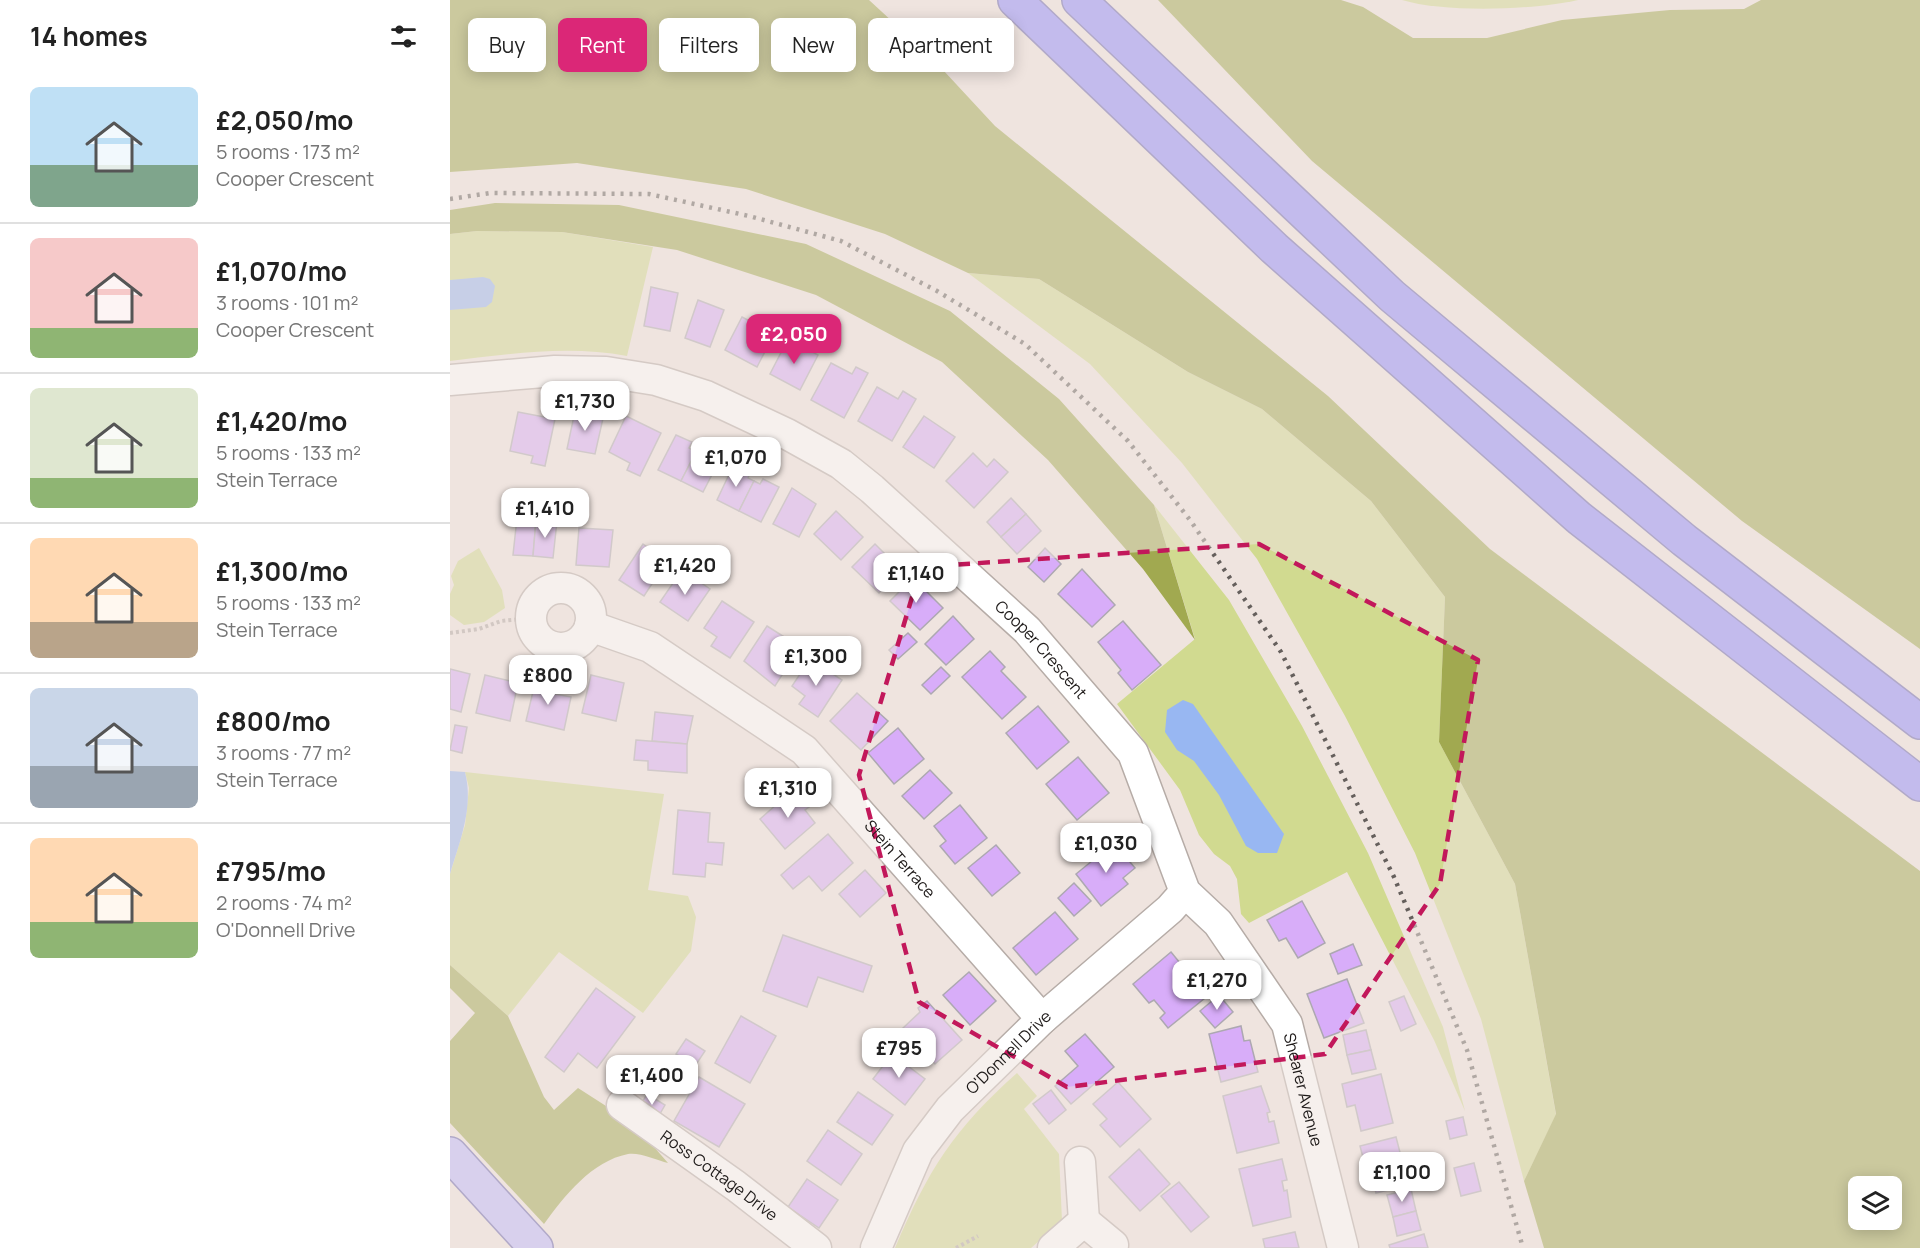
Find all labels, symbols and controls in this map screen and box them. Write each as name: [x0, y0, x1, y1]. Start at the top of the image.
text: 14 homes: [30, 18, 148, 54]
chip: Buy: [468, 18, 546, 72]
chip: Rent: [558, 18, 647, 72]
chip: Filters: [659, 18, 759, 72]
chip: New: [771, 18, 856, 72]
chip: Apartment: [868, 18, 1014, 72]
icon: filters: [387, 20, 420, 53]
text: £2,050/mo: [216, 102, 353, 138]
icon: home: [78, 111, 150, 183]
text: 5 rooms · 173 m²: [216, 138, 360, 165]
text: Cooper Crescent: [216, 165, 374, 192]
text: £1,070/mo: [216, 253, 347, 289]
icon: home: [78, 262, 150, 334]
text: 3 rooms · 101 m²: [216, 289, 358, 316]
pin: £2,050: [745, 314, 843, 365]
text: Cooper Crescent: [216, 316, 374, 343]
text: £2,050: [760, 320, 828, 347]
pin: £1,730: [536, 381, 634, 432]
text: £1,730: [555, 387, 615, 414]
text: £1,420/mo: [216, 403, 347, 439]
icon: home: [78, 412, 150, 484]
pin: £1,070: [687, 437, 785, 488]
text: 5 rooms · 133 m²: [216, 439, 361, 466]
text: £1,070: [705, 443, 767, 470]
text: Stein Terrace: [216, 466, 338, 493]
pin: £1,410: [496, 488, 594, 539]
text: £1,410: [515, 494, 575, 521]
pin: £1,420: [636, 545, 734, 596]
text: £1,420: [654, 551, 716, 578]
text: £1,300/mo: [216, 553, 348, 589]
pin: £1,140: [867, 553, 965, 604]
text: £1,140: [887, 559, 945, 586]
icon: home: [78, 562, 150, 634]
text: 5 rooms · 133 m²: [216, 589, 361, 616]
street label: Cooper Crescent: [990, 595, 1092, 703]
text: Stein Terrace: [216, 616, 338, 643]
pin: £1,300: [767, 636, 865, 687]
text: £1,300: [784, 642, 848, 669]
pin: £800: [512, 655, 584, 706]
text: £800: [523, 661, 573, 688]
text: £800/mo: [216, 703, 331, 739]
icon: home: [78, 712, 150, 784]
text: 3 rooms · 77 m²: [216, 739, 351, 766]
text: Stein Terrace: [216, 766, 338, 793]
pin: £1,310: [739, 768, 837, 819]
text: £1,310: [759, 774, 818, 801]
street label: Stein Terrace: [860, 815, 941, 903]
pin: £1,030: [1057, 823, 1155, 874]
text: £1,030: [1074, 829, 1138, 856]
text: £795/mo: [216, 853, 326, 889]
icon: home: [78, 862, 150, 934]
text: 2 rooms · 74 m²: [216, 889, 352, 916]
text: O'Donnell Drive: [216, 916, 355, 943]
pin: £1,270: [1168, 960, 1266, 1011]
text: £1,270: [1186, 966, 1248, 993]
street label: O'Donnell Drive: [961, 1005, 1056, 1099]
pin: £795: [863, 1028, 935, 1079]
street label: Shearer Avenue: [1279, 1030, 1328, 1149]
text: £795: [876, 1034, 922, 1061]
pin: £1,400: [603, 1055, 701, 1106]
text: £1,400: [620, 1061, 684, 1088]
street label: Ross Cottage Drive: [656, 1125, 783, 1226]
pin: £1,100: [1353, 1152, 1451, 1203]
text: £1,100: [1373, 1158, 1431, 1185]
map controls: [1848, 1176, 1902, 1230]
button: layers: [1848, 1176, 1902, 1230]

